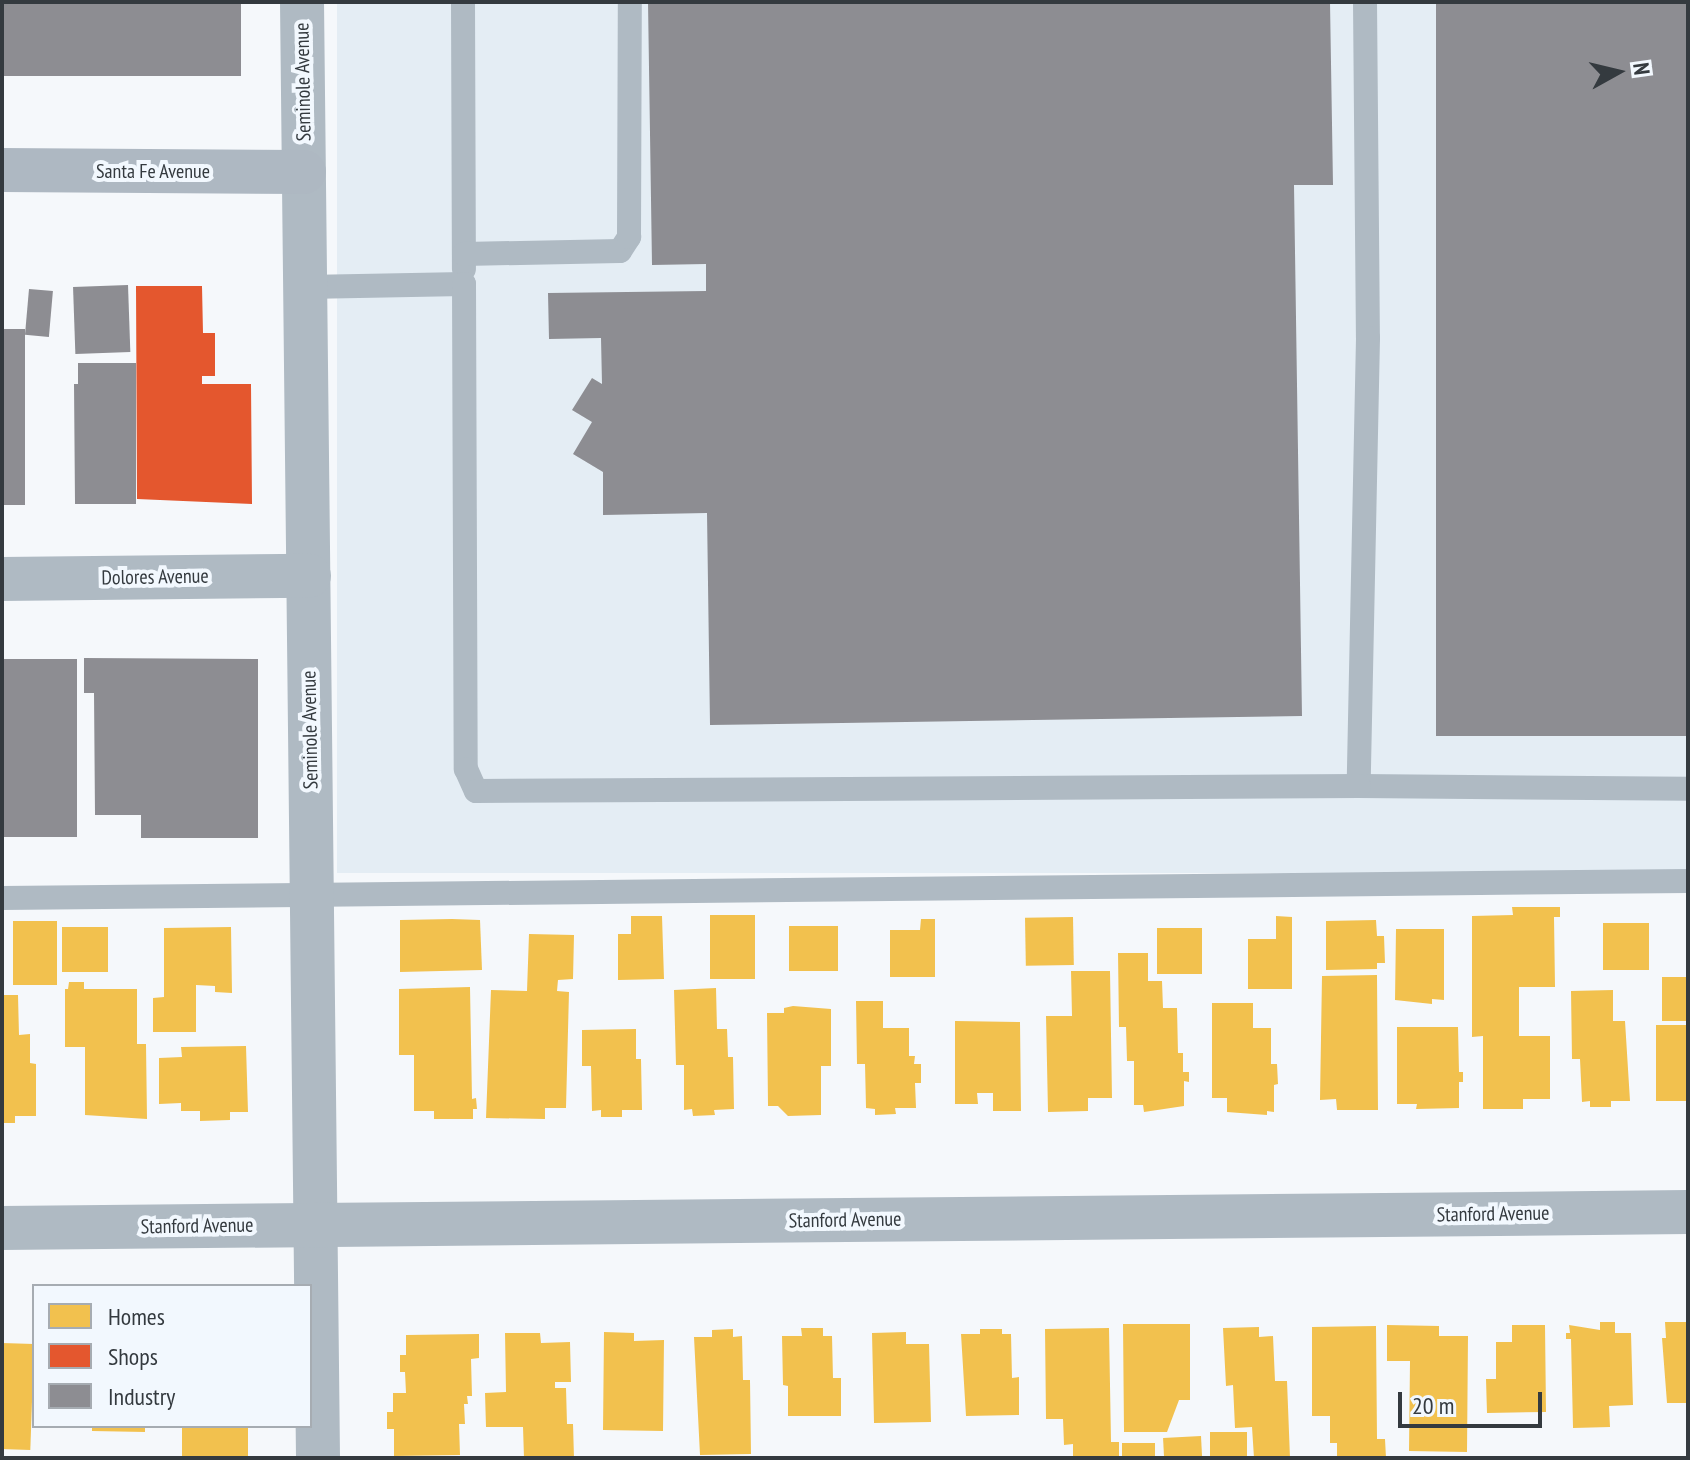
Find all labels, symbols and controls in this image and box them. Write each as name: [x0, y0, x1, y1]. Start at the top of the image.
street label: Seminole Avenue: [290, 22, 316, 142]
north arrow: [1578, 32, 1658, 112]
text: N: [1627, 61, 1656, 76]
street label: Santa Fe Avenue: [96, 159, 210, 183]
street label: Dolores Avenue: [101, 564, 209, 590]
street label: Seminole Avenue: [297, 670, 323, 790]
street label: Stanford Avenue: [1436, 1201, 1550, 1227]
street label: Stanford Avenue: [788, 1207, 902, 1233]
street label: Stanford Avenue: [140, 1213, 254, 1239]
legend: [32, 1284, 312, 1428]
text: Homes: [108, 1301, 165, 1332]
text: Shops: [108, 1341, 158, 1372]
scale bar: [1402, 1376, 1546, 1426]
text: Industry: [108, 1381, 175, 1412]
text: 20 m: [1412, 1390, 1454, 1421]

